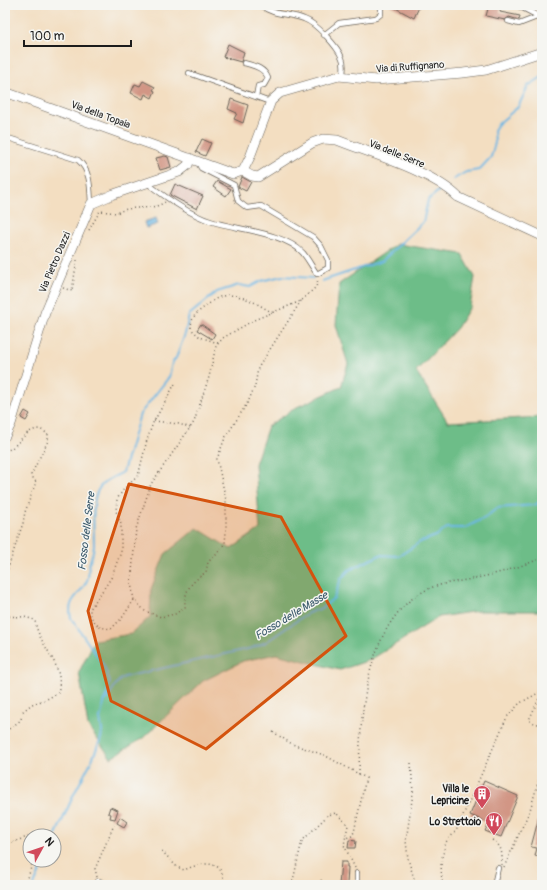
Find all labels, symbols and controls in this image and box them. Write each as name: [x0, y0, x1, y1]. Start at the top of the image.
scale bar: [24, 22, 131, 48]
text: 100 m: [30, 29, 65, 44]
street label: Via di Ruffignano: [375, 59, 445, 75]
street label: Via della Topaia: [69, 99, 132, 131]
street label: Via delle Serre: [367, 137, 426, 171]
street label: Via Pietro Dazzi: [37, 230, 73, 295]
water label: Fosso delle Serre: [75, 490, 98, 571]
water label: Fosso delle Masse: [253, 588, 331, 642]
place label: Villa le Lepricine: [431, 783, 470, 807]
building icon: Villa le Lepricine: [472, 784, 492, 809]
restaurant icon: Lo Strettoio: [484, 811, 504, 836]
place label: Lo Strettoio: [429, 816, 482, 828]
north arrow: [22, 828, 62, 868]
text: N: [42, 835, 57, 849]

